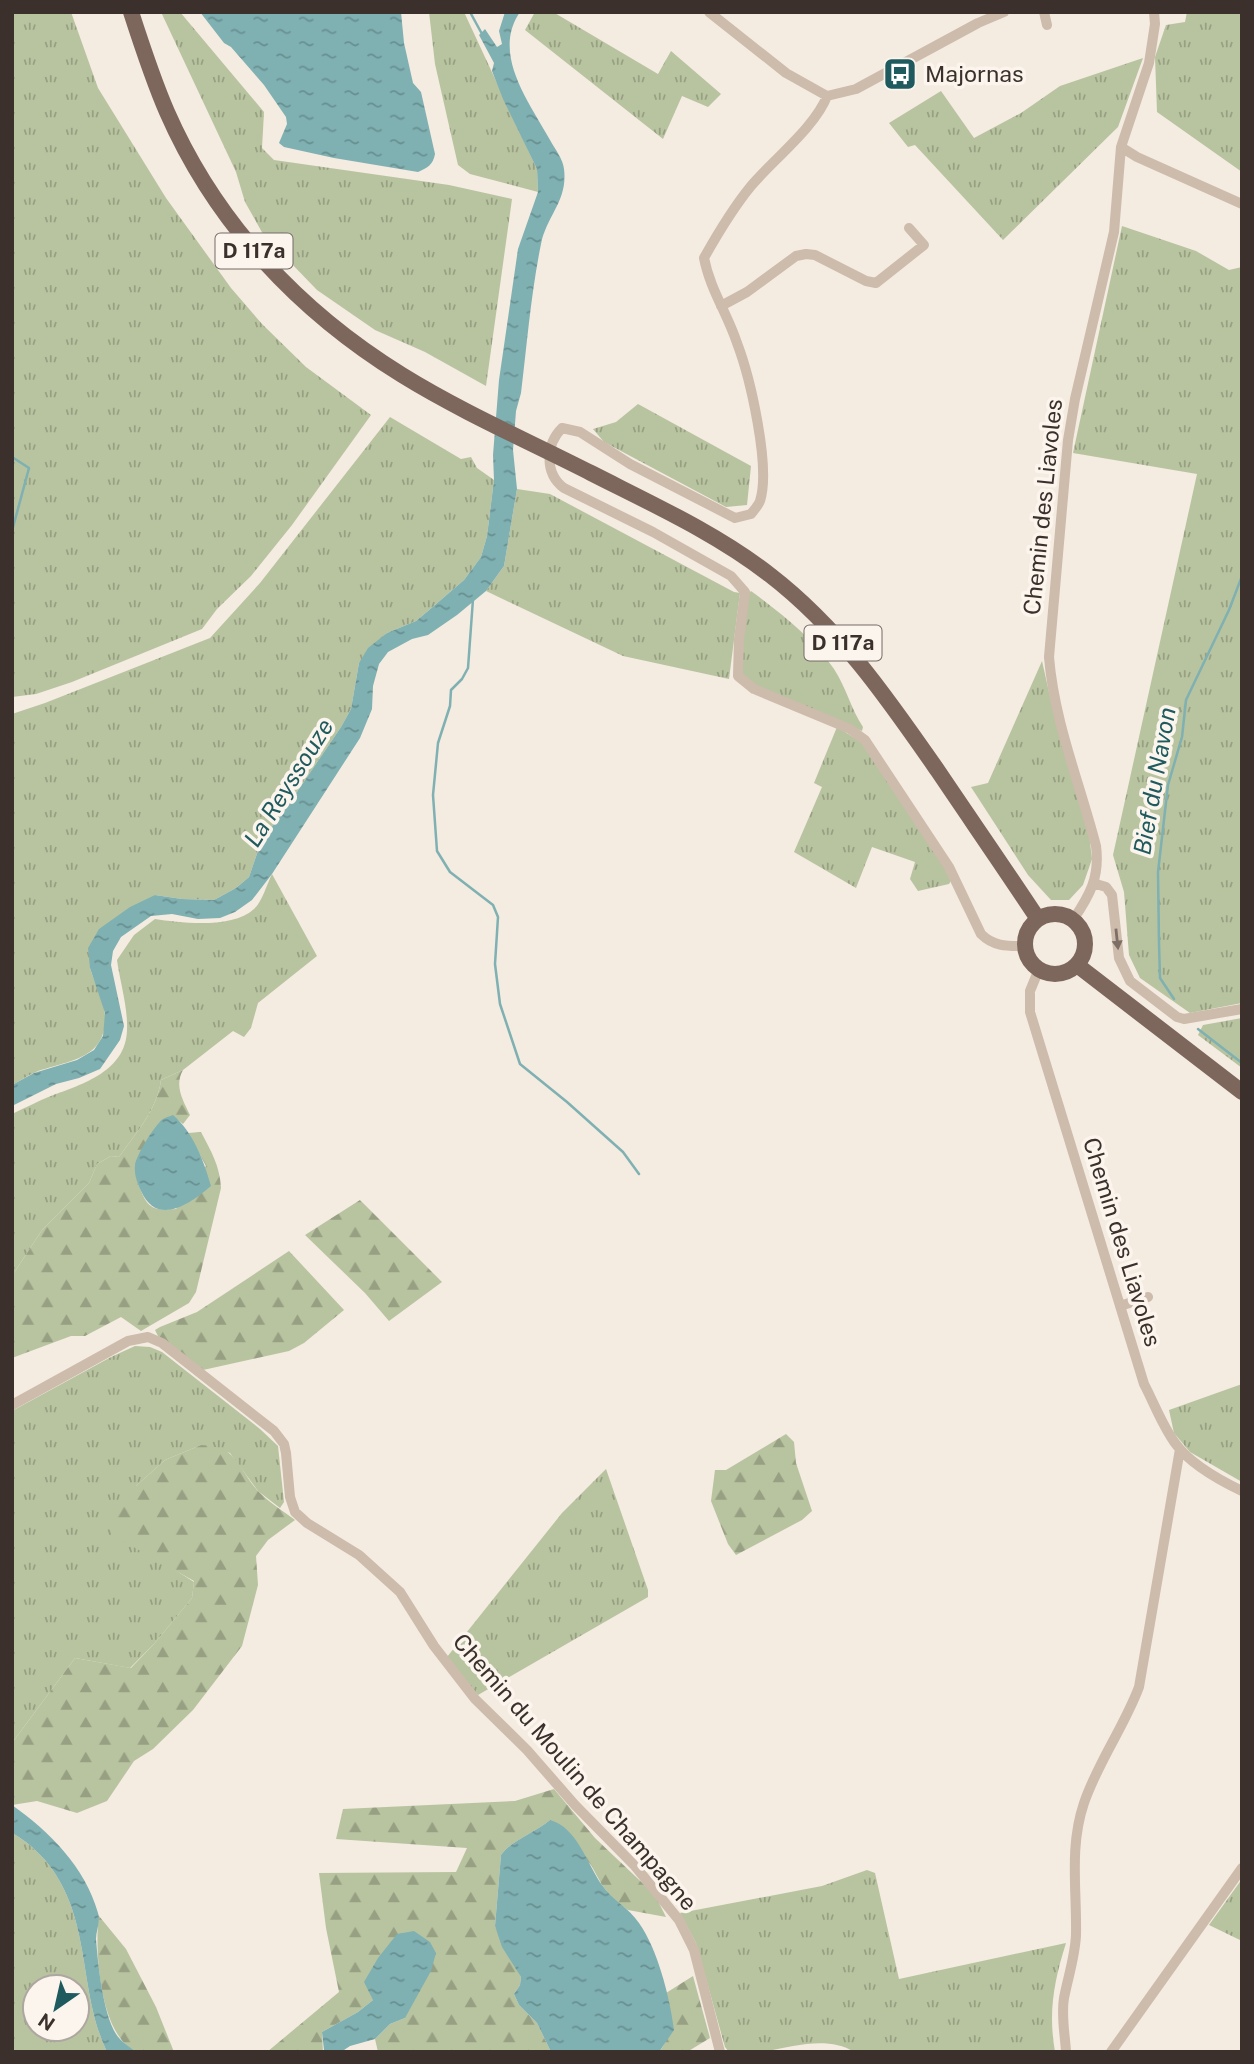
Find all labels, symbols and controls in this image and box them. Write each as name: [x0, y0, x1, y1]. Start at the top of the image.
bus stop icon: Majornas: [881, 55, 919, 93]
place label: Majornas: [925, 60, 1024, 87]
road number: D 117a: [216, 233, 292, 268]
street label: Chemin des Liavoles: [1018, 398, 1067, 616]
road number: D 117a: [804, 626, 882, 660]
water label: Bief du Navon: [1127, 705, 1181, 857]
water label: La Reyssouze: [238, 713, 339, 852]
one-way arrow: [1112, 929, 1123, 951]
street label: Chemin des Liavoles: [1078, 1134, 1167, 1350]
street label: Chemin du Moulin de Champagne: [448, 1628, 703, 1916]
north arrow: [21, 1973, 91, 2043]
text: N: [34, 2009, 59, 2035]

